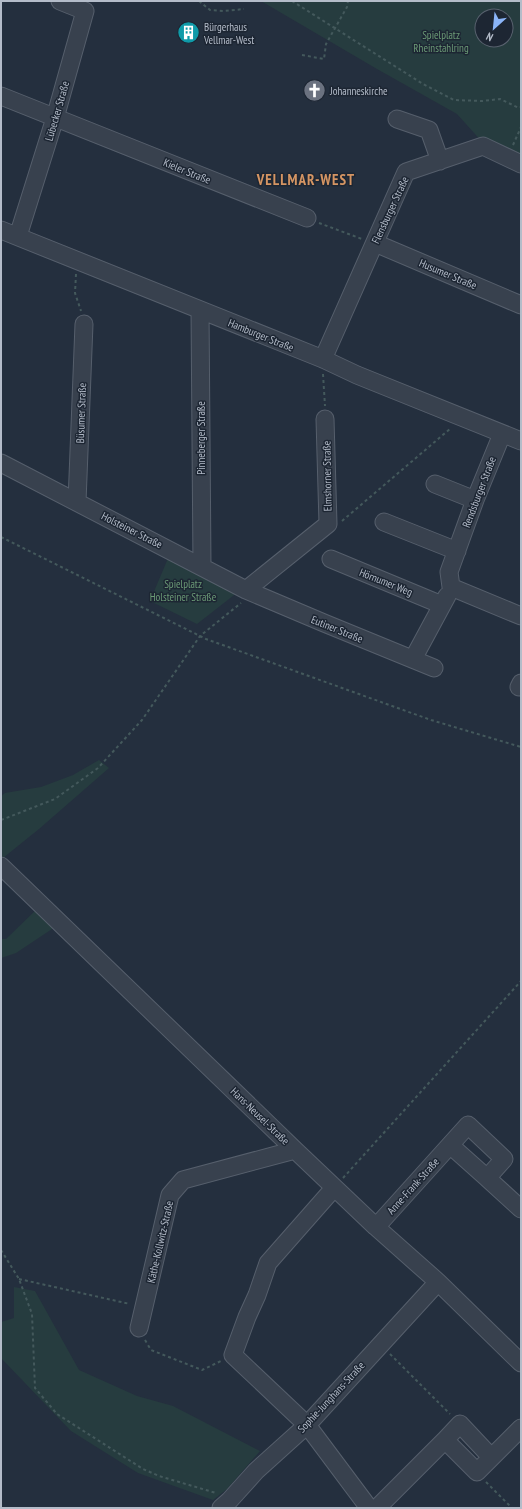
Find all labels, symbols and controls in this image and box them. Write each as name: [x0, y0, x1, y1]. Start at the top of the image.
north arrow: [474, 8, 514, 48]
building icon: Bürgerhaus Vellmar-West: [175, 20, 201, 46]
place label: Bürgerhaus Vellmar-West: [203, 20, 254, 47]
park label: Spielplatz Rheinstahlring: [413, 28, 469, 55]
text: N: [484, 29, 495, 44]
church icon: Johanneskirche: [302, 78, 328, 104]
street label: Lübecker Straße: [42, 79, 72, 143]
place label: Johanneskirche: [329, 84, 388, 98]
street label: Kieler Straße: [161, 155, 213, 187]
district label: VELLMAR-WEST: [256, 170, 355, 189]
street label: Flensburger Straße: [368, 174, 412, 246]
street label: Husumer Straße: [417, 256, 479, 293]
street label: Hamburger Straße: [226, 315, 296, 355]
street label: Büsumer Straße: [73, 382, 89, 444]
street label: Pinneberger Straße: [194, 401, 208, 475]
street label: Elmshorner Straße: [319, 440, 335, 511]
street label: Rendsburger Straße: [459, 454, 499, 530]
street label: Holsteiner Straße: [99, 509, 165, 552]
street label: Hörnumer Weg: [357, 565, 415, 599]
park label: Spielplatz Holsteiner Straße: [150, 577, 217, 604]
street label: Eutiner Straße: [309, 612, 365, 646]
street label: Hans-Neusel-Straße: [228, 1084, 293, 1148]
street label: Anne-Frank-Straße: [384, 1154, 442, 1217]
street label: Käthe-Kollwitz-Straße: [144, 1199, 176, 1285]
street label: Sophie-Junghans-Straße: [294, 1358, 368, 1436]

